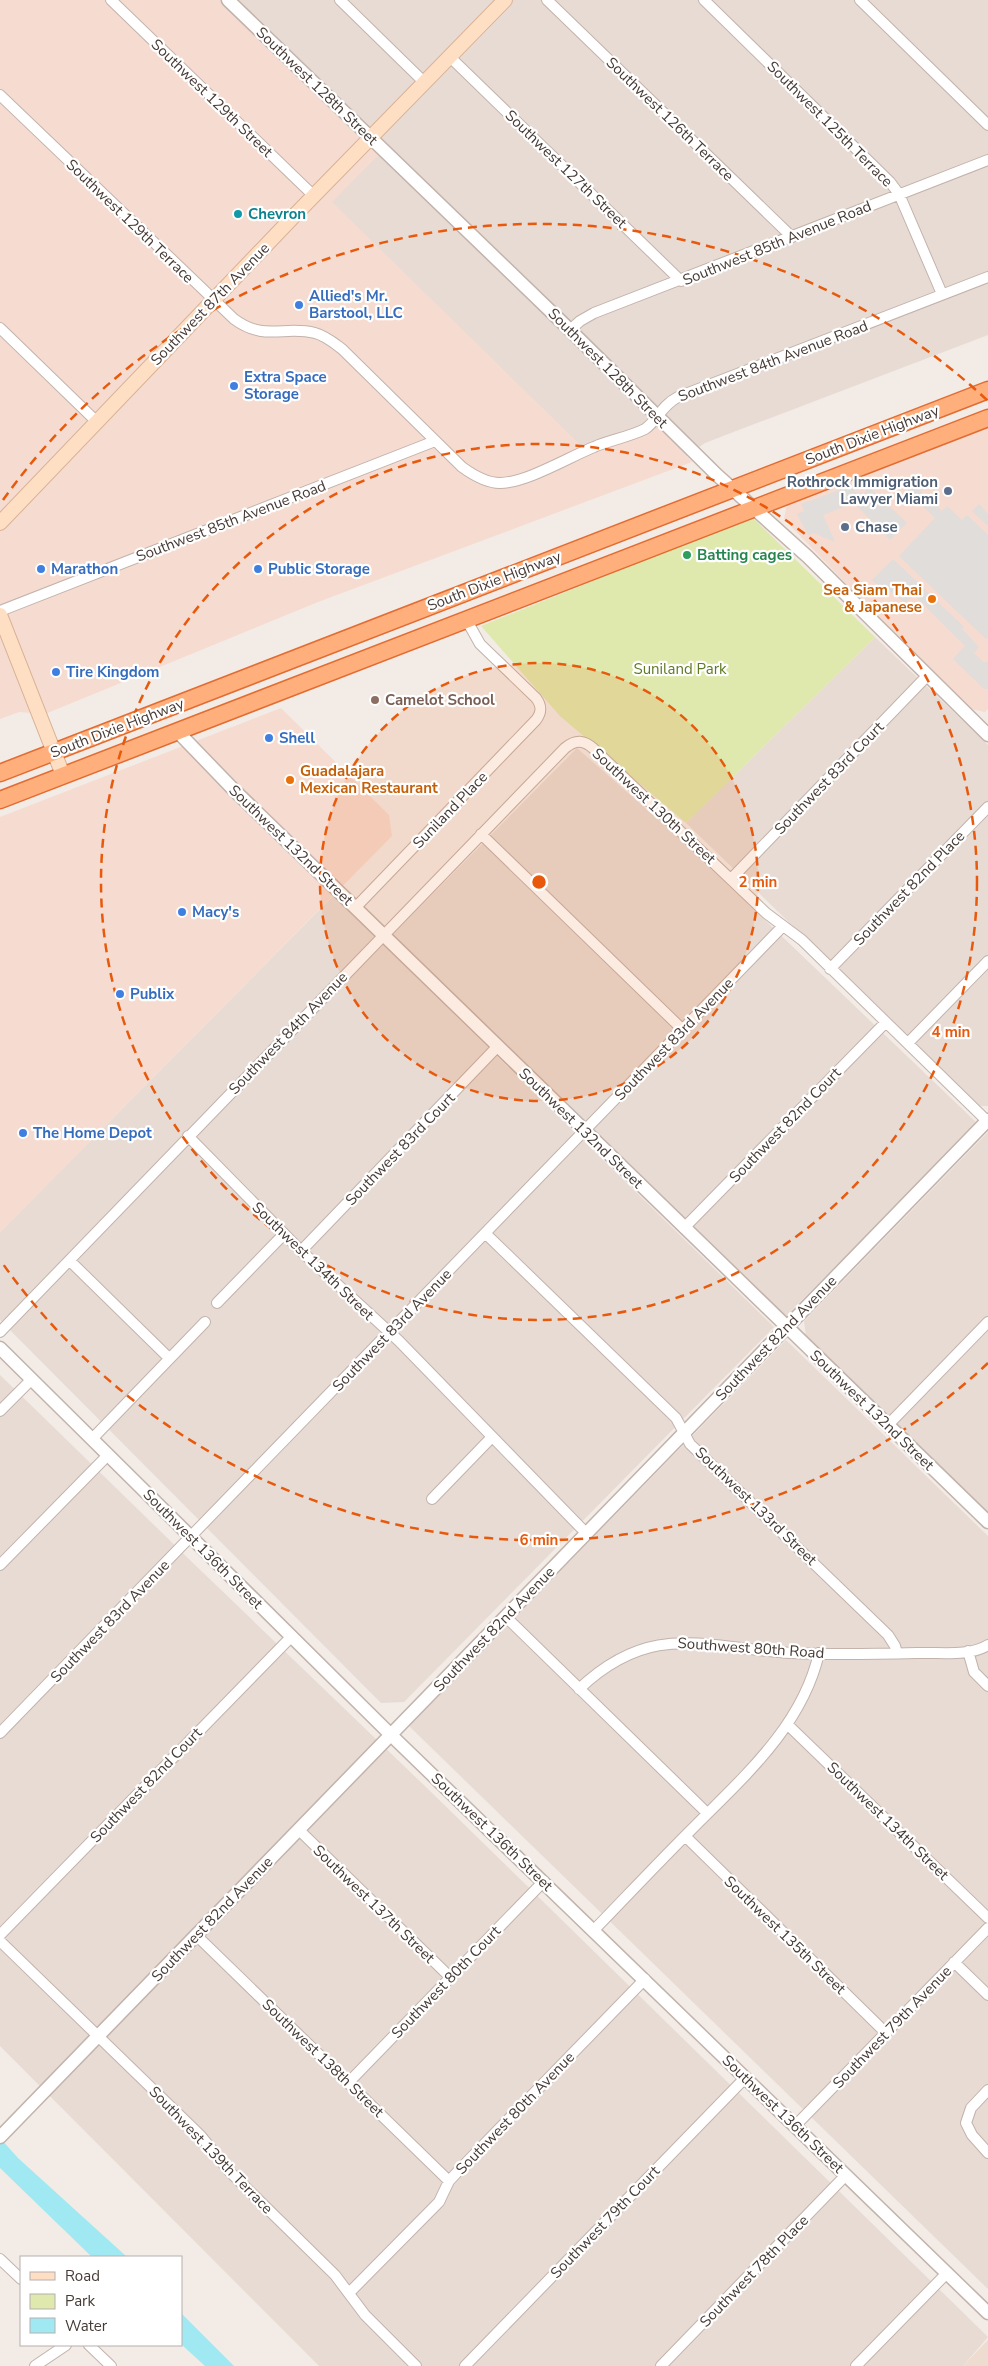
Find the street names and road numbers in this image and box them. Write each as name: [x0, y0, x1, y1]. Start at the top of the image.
street label: Southwest 128th Street: [252, 23, 383, 150]
street label: Southwest 129th Street: [147, 35, 278, 162]
street label: Southwest 126th Terrace: [602, 53, 738, 185]
street label: Southwest 125th Terrace: [763, 57, 897, 191]
street label: Southwest 127th Street: [501, 106, 632, 233]
street label: Southwest 129th Terrace: [62, 155, 198, 287]
street label: Southwest 85th Avenue Road: [680, 196, 874, 290]
street label: Southwest 87th Avenue: [146, 238, 274, 370]
street label: Southwest 128th Street: [544, 304, 673, 433]
street label: Southwest 84th Avenue Road: [675, 315, 871, 407]
street label: South Dixie Highway: [802, 400, 942, 470]
street label: Southwest 85th Avenue Road: [133, 475, 329, 567]
street label: South Dixie Highway: [424, 546, 564, 616]
street label: South Dixie Highway: [47, 693, 187, 763]
street label: Southwest 83rd Court: [770, 717, 889, 839]
street label: Southwest 130th Street: [588, 743, 721, 869]
street label: Suniland Place: [408, 767, 492, 853]
street label: Southwest 132nd Street: [225, 780, 358, 910]
street label: Southwest 82nd Place: [849, 826, 969, 950]
street label: Southwest 84th Avenue: [224, 967, 352, 1099]
street label: Southwest 83rd Avenue: [610, 973, 738, 1105]
street label: Southwest 132nd Street: [515, 1063, 648, 1193]
street label: Southwest 82nd Court: [725, 1063, 846, 1187]
street label: Southwest 83rd Court: [341, 1088, 460, 1210]
street label: Southwest 134th Street: [248, 1198, 379, 1325]
street label: Southwest 83rd Avenue: [328, 1264, 456, 1396]
street label: Southwest 82nd Avenue: [711, 1271, 841, 1405]
street label: Southwest 132nd Street: [806, 1345, 939, 1475]
street label: Southwest 133rd Street: [691, 1442, 822, 1570]
street label: Southwest 136th Street: [139, 1485, 268, 1614]
street label: Southwest 83rd Avenue: [46, 1555, 174, 1687]
street label: Southwest 82nd Avenue: [429, 1562, 559, 1696]
street label: Southwest 80th Road: [677, 1633, 825, 1663]
street label: Southwest 82nd Court: [86, 1723, 207, 1847]
street label: Southwest 134th Street: [823, 1758, 954, 1885]
street label: Southwest 136th Street: [427, 1769, 558, 1896]
street label: Southwest 137th Street: [309, 1841, 440, 1968]
street label: Southwest 82nd Avenue: [147, 1852, 277, 1986]
street label: Southwest 135th Street: [720, 1872, 851, 1999]
street label: Southwest 80th Court: [387, 1921, 506, 2043]
street label: Southwest 79th Avenue: [828, 1961, 956, 2093]
street label: Southwest 138th Street: [258, 1995, 389, 2122]
street label: Southwest 80th Avenue: [451, 2047, 579, 2179]
street label: Southwest 136th Street: [718, 2051, 849, 2178]
street label: Southwest 139th Terrace: [145, 2082, 277, 2218]
street label: Southwest 79th Court: [546, 2161, 665, 2283]
street label: Southwest 78th Place: [695, 2211, 813, 2331]

